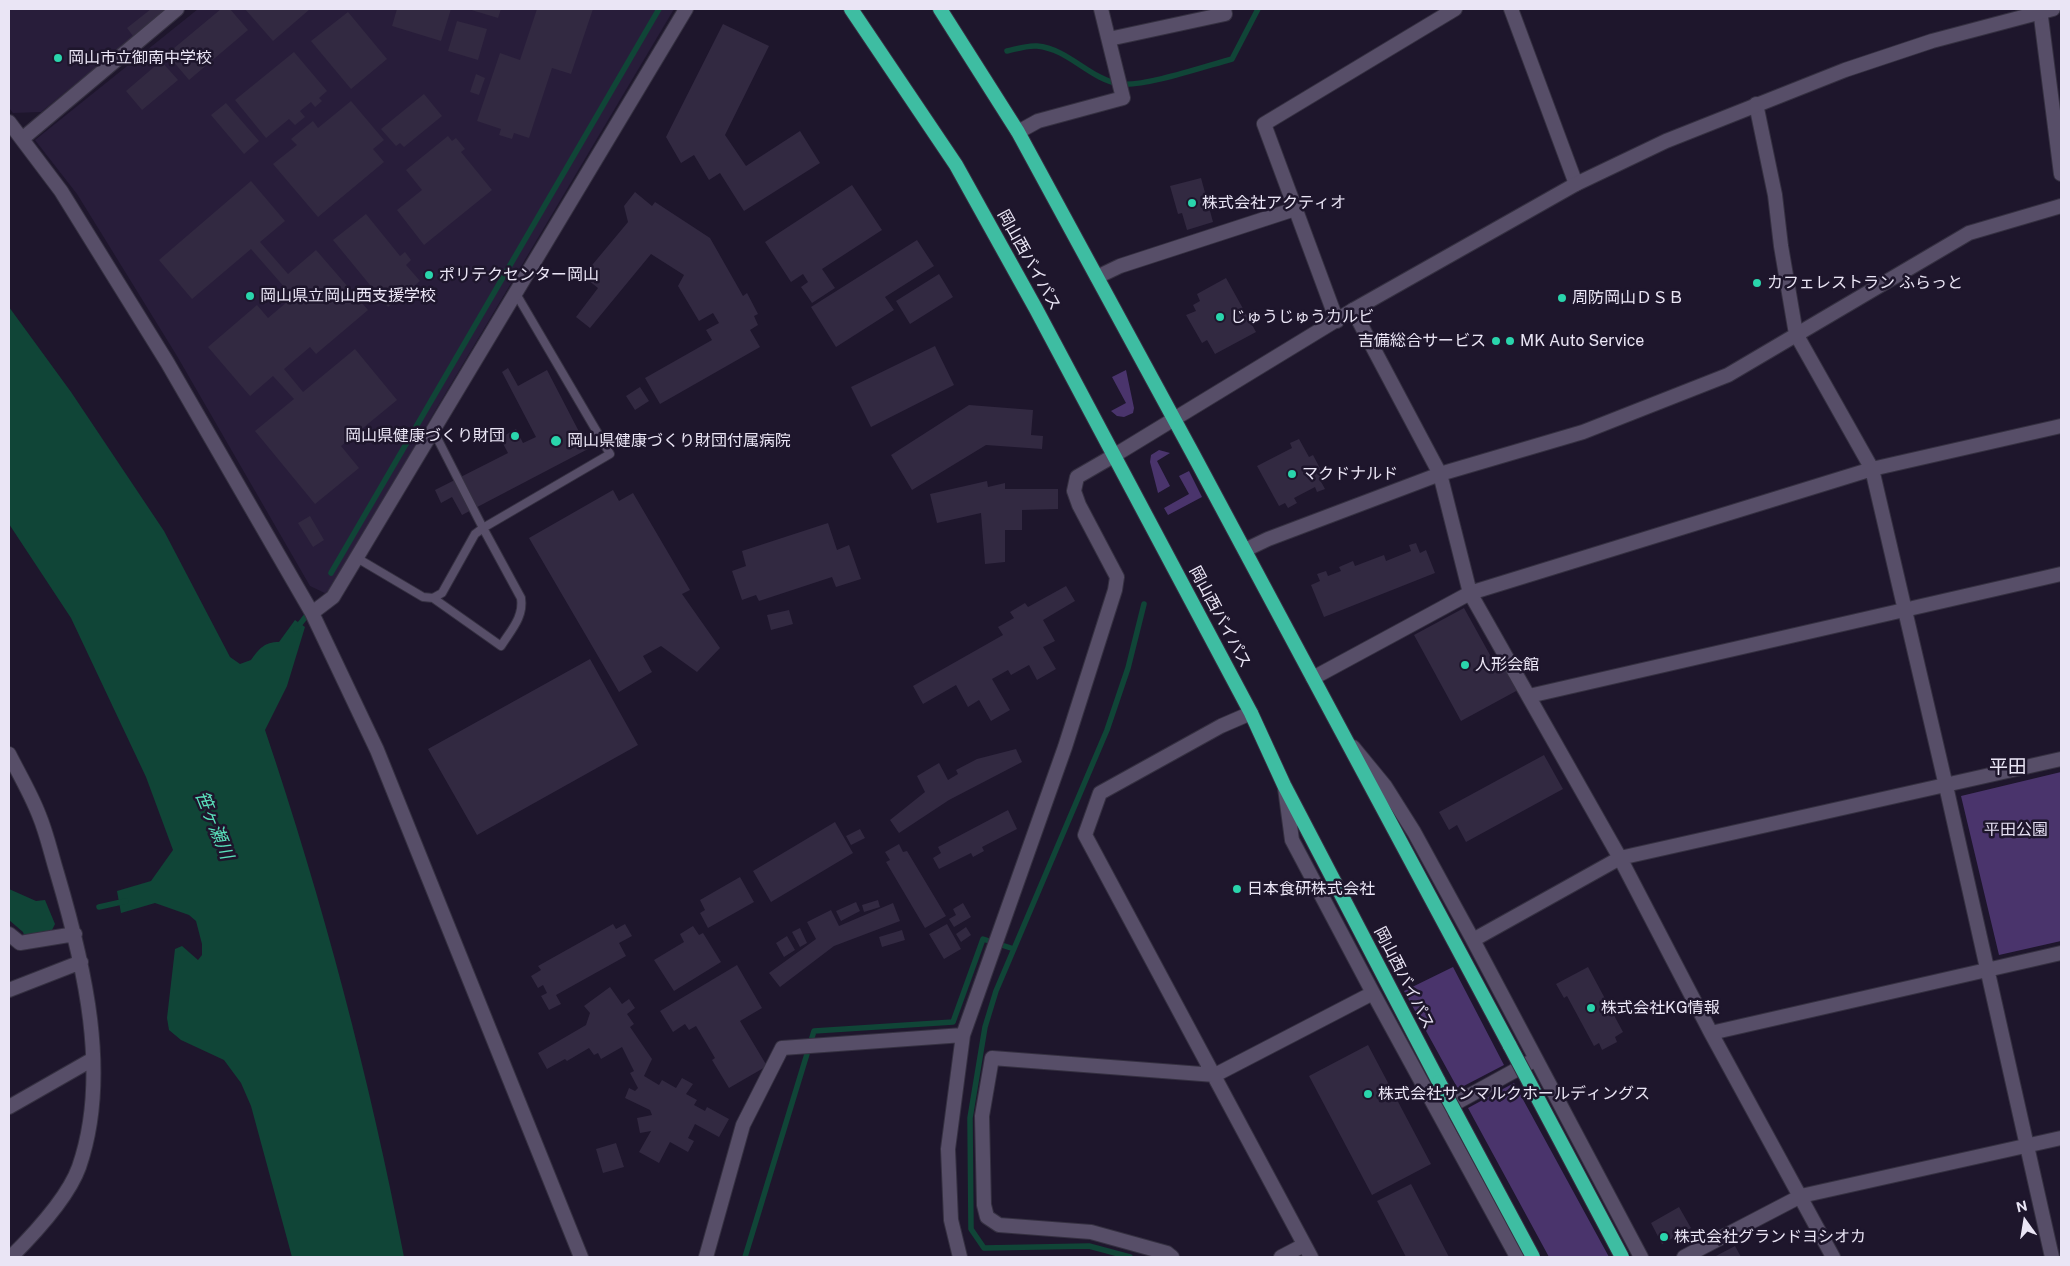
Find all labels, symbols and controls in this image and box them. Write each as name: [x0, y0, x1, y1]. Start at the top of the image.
place label: 岡山市立御南中学校: [68, 48, 212, 68]
marker: 岡山市立御南中学校: [52, 52, 64, 64]
place label: 株式会社アクティオ: [1202, 193, 1346, 213]
marker: 株式会社アクティオ: [1186, 197, 1198, 209]
street label: 岡山西バイパス: [993, 206, 1065, 314]
place label: ポリテクセンター岡山: [439, 265, 599, 285]
marker: ポリテクセンター岡山: [423, 269, 435, 281]
place label: カフェレストラン ふらっと: [1767, 273, 1963, 293]
marker: カフェレストラン ふらっと: [1751, 277, 1763, 289]
place label: 岡山県立岡山西支援学校: [260, 286, 436, 306]
place label: 周防岡山ＤＳＢ: [1572, 288, 1684, 308]
marker: 岡山県立岡山西支援学校: [244, 290, 256, 302]
marker: 周防岡山ＤＳＢ: [1556, 292, 1568, 304]
place label: じゅうじゅうカルビ: [1230, 307, 1374, 327]
marker: じゅうじゅうカルビ: [1214, 311, 1226, 323]
place label: 吉備総合サービス: [1358, 331, 1486, 351]
place label: MK Auto Service: [1520, 331, 1644, 351]
marker: 吉備総合サービス: [1490, 335, 1502, 347]
marker: MK Auto Service: [1504, 335, 1516, 347]
place label: 岡山県健康づくり財団: [345, 426, 505, 446]
marker: 岡山県健康づくり財団: [509, 430, 521, 442]
place label: 岡山県健康づくり財団付属病院: [567, 431, 791, 451]
marker: 岡山県健康づくり財団付属病院: [549, 434, 563, 448]
place label: マクドナルド: [1302, 464, 1398, 484]
marker: マクドナルド: [1286, 468, 1298, 480]
street label: 岡山西バイパス: [1185, 563, 1255, 671]
place label: 人形会館: [1475, 655, 1539, 675]
marker: 人形会館: [1459, 659, 1471, 671]
district label: 平田: [1989, 756, 2027, 778]
water label: 笹ヶ瀬川: [191, 788, 237, 862]
park label: 平田公園: [1984, 820, 2048, 840]
place label: 日本食研株式会社: [1247, 879, 1375, 899]
marker: 日本食研株式会社: [1231, 883, 1243, 895]
street label: 岡山西バイパス: [1370, 924, 1438, 1032]
place label: 株式会社KG情報: [1601, 998, 1720, 1018]
marker: 株式会社KG情報: [1585, 1002, 1597, 1014]
place label: 株式会社サンマルクホールディングス: [1378, 1084, 1650, 1104]
marker: 株式会社サンマルクホールディングス: [1362, 1088, 1374, 1100]
north arrow: [2000, 1196, 2050, 1246]
text: N: [2014, 1197, 2029, 1215]
place label: 株式会社グランドヨシオカ: [1674, 1227, 1866, 1247]
marker: 株式会社グランドヨシオカ: [1658, 1231, 1670, 1243]

